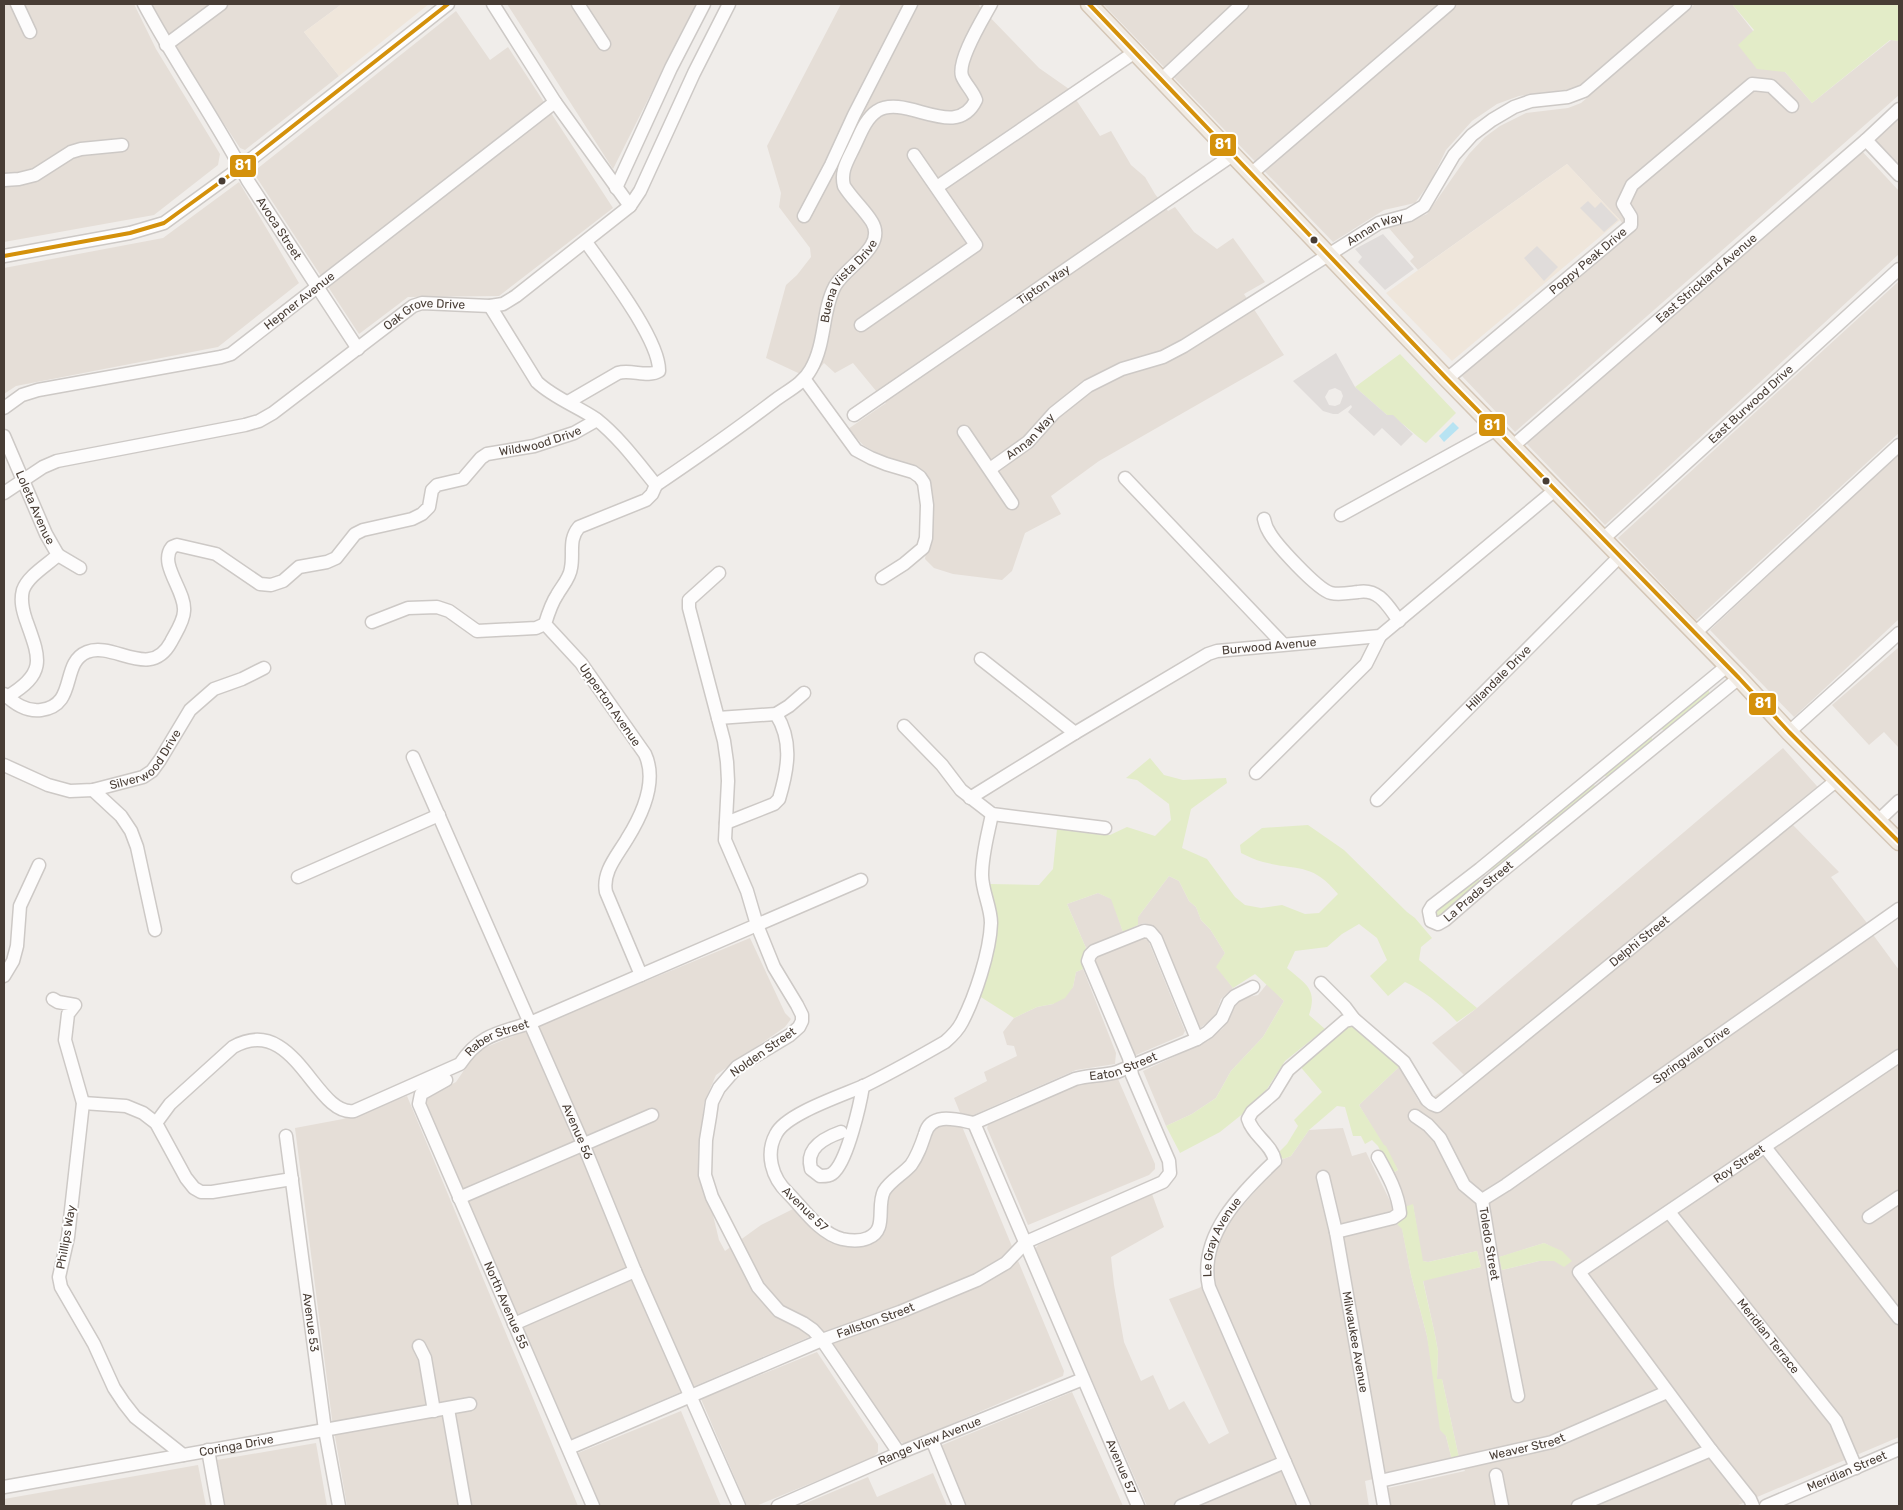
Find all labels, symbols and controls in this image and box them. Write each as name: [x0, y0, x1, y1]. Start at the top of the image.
line badge: 81: [1209, 133, 1237, 157]
text: 81: [1215, 136, 1231, 153]
line badge: 81: [229, 154, 257, 178]
text: 81: [235, 157, 251, 174]
unlabelled marker: [217, 176, 227, 186]
street label: Avoca Street: [253, 194, 305, 263]
street label: Annan Way: [1344, 210, 1405, 249]
street label: Poppy Peak Drive: [1546, 224, 1630, 297]
street label: East Strickland Avenue: [1653, 231, 1760, 326]
unlabelled marker: [1309, 235, 1319, 245]
street label: Buena Vista Drive: [818, 237, 880, 324]
street label: Tipton Way: [1014, 262, 1073, 308]
street label: Hepner Avenue: [261, 269, 338, 333]
street label: Oak Grove Drive: [381, 296, 466, 333]
street label: East Burwood Drive: [1705, 362, 1796, 446]
street label: Annan Way: [1003, 410, 1058, 462]
line badge: 81: [1478, 413, 1506, 437]
text: 81: [1484, 417, 1500, 434]
street label: Wildwood Drive: [498, 423, 584, 459]
street label: Loleta Avenue: [13, 469, 58, 547]
unlabelled marker: [1541, 476, 1551, 486]
street label: Burwood Avenue: [1221, 635, 1317, 658]
street label: Hillandale Drive: [1463, 642, 1534, 714]
street label: Upperton Avenue: [576, 661, 644, 749]
line badge: 81: [1748, 692, 1777, 716]
text: 81: [1755, 695, 1771, 712]
street label: Silverwood Drive: [108, 727, 184, 792]
street label: La Prada Street: [1441, 858, 1516, 925]
street label: Delphi Street: [1607, 912, 1672, 970]
street label: Raber Street: [462, 1017, 531, 1059]
street label: Springvale Drive: [1650, 1023, 1733, 1087]
street label: Nolden Street: [727, 1024, 799, 1080]
street label: Eaton Street: [1089, 1049, 1159, 1083]
street label: Avenue 56: [559, 1101, 596, 1161]
street label: Roy Street: [1711, 1142, 1767, 1186]
street label: Avenue 57: [779, 1184, 831, 1234]
street label: Le Gray Avenue: [1200, 1194, 1244, 1277]
street label: Phillips Way: [53, 1203, 79, 1270]
street label: Toledo Street: [1476, 1206, 1502, 1282]
street label: North Avenue 55: [481, 1259, 531, 1351]
street label: Milwaukee Avenue: [1339, 1290, 1371, 1394]
street label: Avenue 53: [300, 1292, 322, 1353]
street label: Meridian Terrace: [1734, 1296, 1803, 1377]
street label: Fallston Street: [835, 1300, 917, 1341]
street label: Range View Avenue: [876, 1414, 983, 1468]
street label: Weaver Street: [1488, 1430, 1567, 1463]
street label: Coringa Drive: [198, 1432, 275, 1459]
street label: Avenue 57: [1103, 1437, 1139, 1496]
street label: Meridian Street: [1805, 1448, 1889, 1495]

